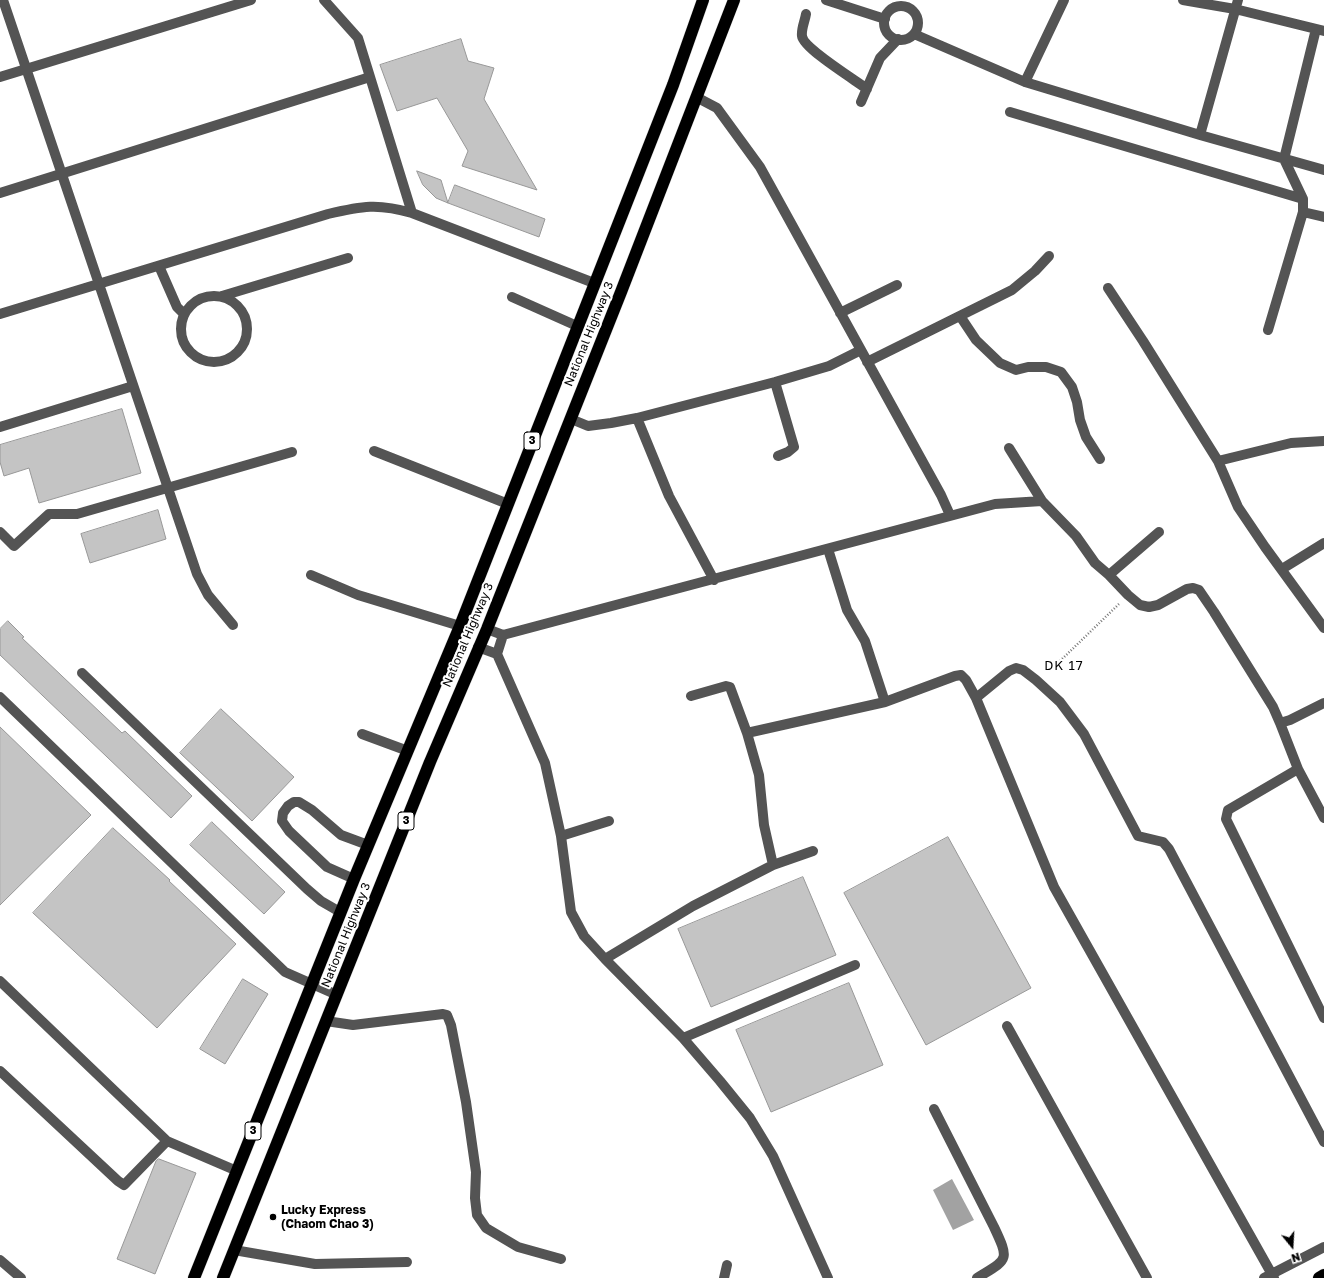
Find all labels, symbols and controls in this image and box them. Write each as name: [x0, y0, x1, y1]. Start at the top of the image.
street label: National Highway 3: [561, 280, 617, 388]
road number: 3: [524, 432, 540, 450]
street label: National Highway 3: [440, 581, 496, 689]
district label: DK 17: [1044, 658, 1084, 674]
road number: 3: [398, 812, 414, 830]
street label: National Highway 3: [318, 881, 374, 989]
road number: 3: [245, 1122, 261, 1140]
place label: Lucky Express (Chaom Chao 3): [281, 1203, 374, 1231]
marker: Lucky Express (Chaom Chao 3): [268, 1212, 278, 1222]
north arrow: [1272, 1226, 1312, 1266]
text: N: [1290, 1250, 1302, 1265]

